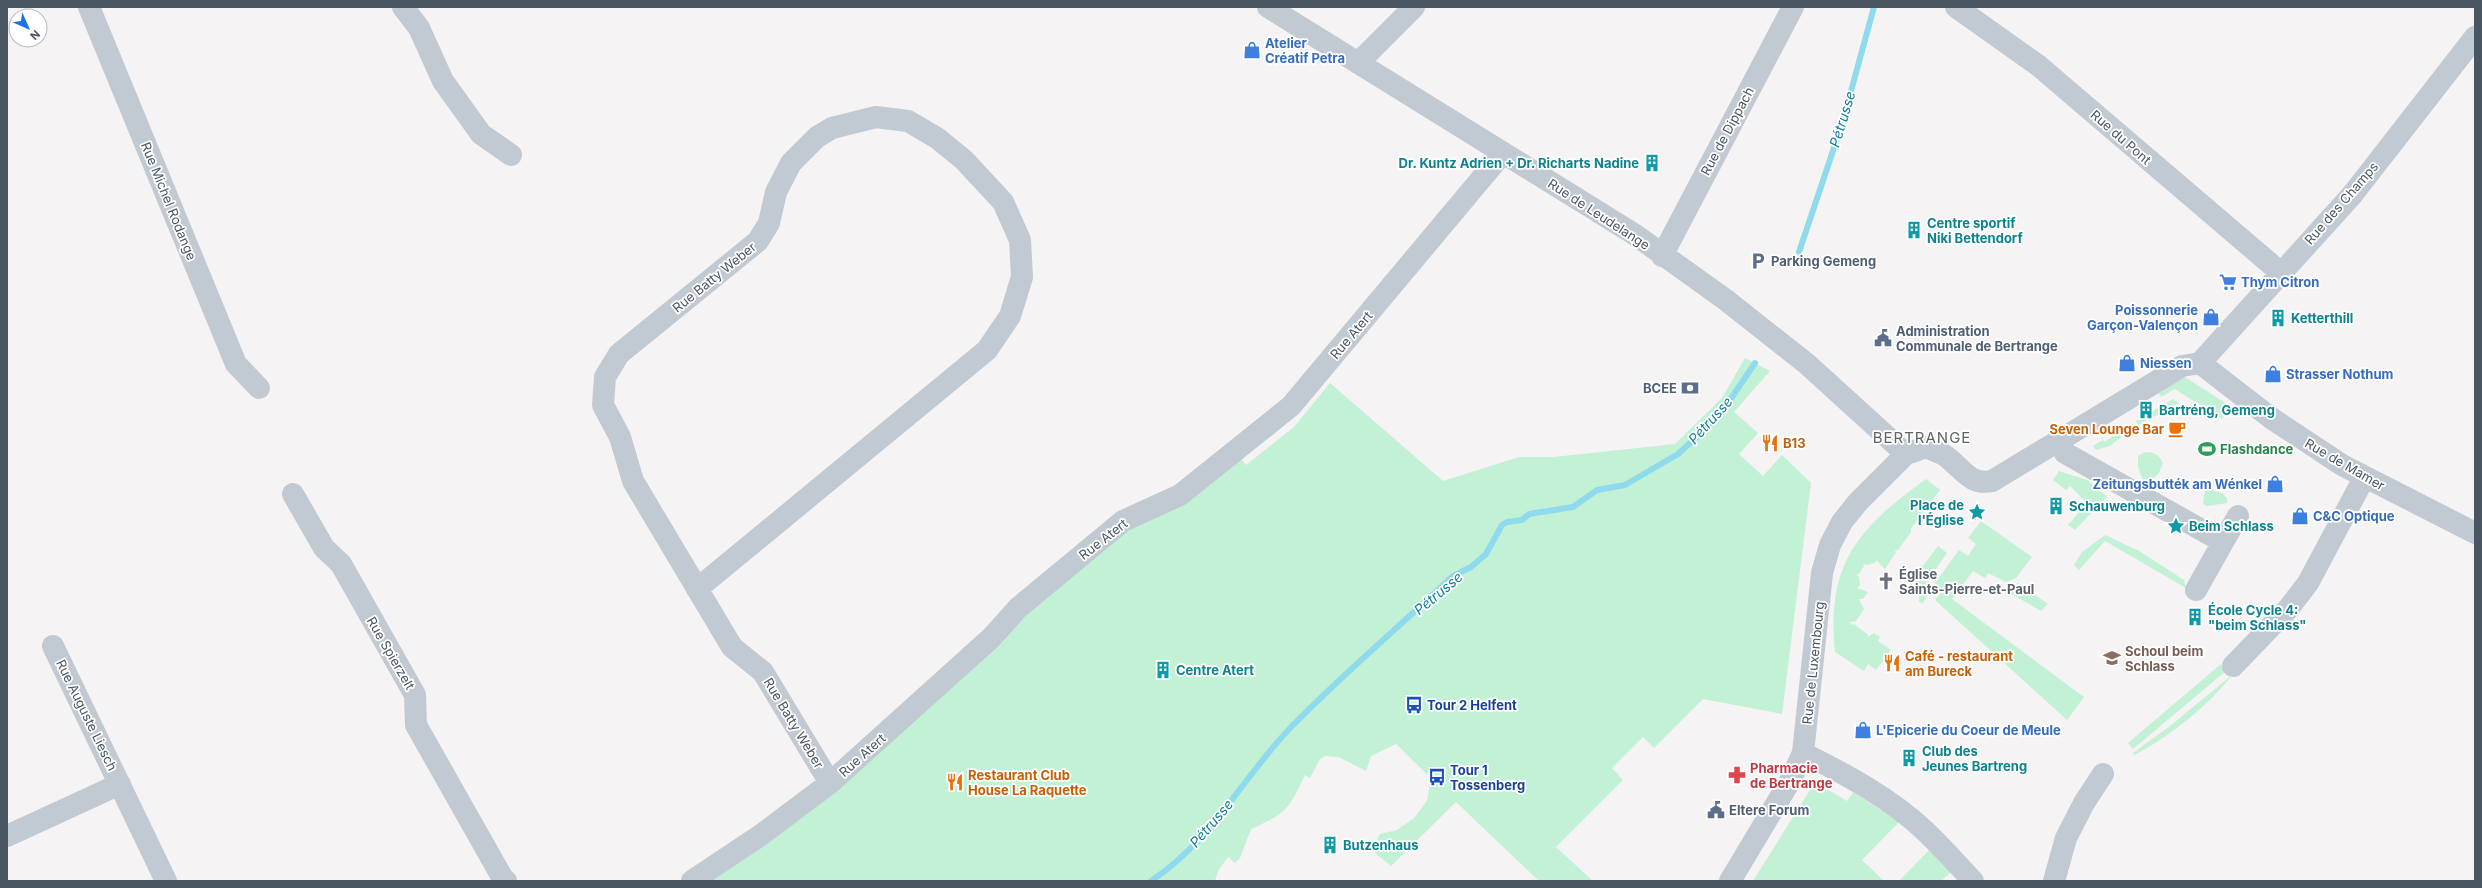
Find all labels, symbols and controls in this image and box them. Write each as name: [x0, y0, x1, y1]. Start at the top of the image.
north arrow: [8, 8, 48, 48]
text: N: [27, 27, 43, 43]
place label: Atelier Créatif Petra: [1265, 35, 1345, 66]
shop icon: Atelier Créatif Petra: [1242, 40, 1262, 60]
street label: Rue de Dippach: [1697, 84, 1757, 178]
water label: Pétrusse: [1825, 89, 1859, 149]
street label: Rue du Pont: [2088, 107, 2154, 167]
street label: Rue Michel Rodange: [138, 140, 200, 262]
building icon: Dr. Kuntz Adrien + Dr. Richarts Nadine: [1642, 153, 1662, 173]
place label: Dr. Kuntz Adrien + Dr. Richarts Nadine: [1399, 155, 1639, 171]
street label: Rue des Champs: [2301, 158, 2381, 248]
street label: Rue de Leudelange: [1545, 175, 1653, 253]
place label: Centre sportif Niki Bettendorf: [1927, 215, 2023, 246]
building icon: Centre sportif Niki Bettendorf: [1904, 220, 1924, 240]
street label: Rue Batty Weber: [669, 238, 759, 316]
parking icon: Parking Gemeng: [1748, 251, 1768, 271]
place label: Parking Gemeng: [1771, 253, 1876, 269]
supermarket icon: Thym Citron: [2218, 272, 2238, 292]
place label: Thym Citron: [2241, 274, 2319, 290]
place label: Poissonnerie Garçon-Valençon: [2087, 302, 2198, 333]
shop icon: Poissonnerie Garçon-Valençon: [2201, 307, 2221, 327]
street label: Rue Atert: [1327, 308, 1375, 362]
building icon: Ketterthill: [2268, 308, 2288, 328]
place label: Ketterthill: [2291, 310, 2353, 326]
place label: Administration Communale de Bertrange: [1896, 323, 2058, 354]
public building icon: Administration Communale de Bertrange: [1873, 328, 1893, 348]
shop icon: Niessen: [2117, 353, 2137, 373]
place label: Niessen: [2140, 355, 2192, 371]
shop icon: Strasser Nothum: [2263, 364, 2283, 384]
place label: Strasser Nothum: [2286, 366, 2393, 382]
bank icon: BCEE: [1680, 378, 1700, 398]
place label: BCEE: [1643, 380, 1677, 396]
water label: Pétrusse: [1684, 393, 1736, 447]
building icon: Bartréng, Gemeng: [2136, 400, 2156, 420]
place label: Bartréng, Gemeng: [2159, 402, 2275, 418]
cafe icon: Seven Lounge Bar: [2167, 419, 2187, 439]
place label: Seven Lounge Bar: [2050, 421, 2165, 437]
district label: BERTRANGE: [1873, 428, 1971, 447]
restaurant icon: B13: [1760, 433, 1780, 453]
place label: B13: [1783, 435, 1806, 451]
street label: Rue de Mamer: [2302, 435, 2388, 493]
sports icon: Flashdance: [2197, 439, 2217, 459]
place label: Flashdance: [2220, 441, 2294, 457]
shop icon: Zeitungsbutték am Wénkel: [2265, 474, 2285, 494]
place label: Zeitungsbutték am Wénkel: [2092, 476, 2262, 492]
building icon: Schauwenburg: [2046, 496, 2066, 516]
place label: Place de l'Église: [1910, 497, 1964, 528]
place label: Schauwenburg: [2069, 498, 2165, 514]
place icon: Place de l'Église: [1967, 502, 1987, 522]
shop icon: C&C Optique: [2290, 506, 2310, 526]
place label: C&C Optique: [2313, 508, 2395, 524]
street label: Rue Atert: [1076, 515, 1130, 563]
place icon: Beim Schlass: [2166, 516, 2186, 536]
place label: Beim Schlass: [2189, 518, 2274, 534]
place label: Église Saints-Pierre-et-Paul: [1899, 566, 2034, 597]
water label: Pétrusse: [1410, 568, 1466, 618]
church icon: Église Saints-Pierre-et-Paul: [1876, 571, 1896, 591]
street label: Rue de Luxembourg: [1799, 601, 1827, 725]
place label: École Cycle 4: "beim Schlass": [2208, 602, 2307, 633]
building icon: École Cycle 4: "beim Schlass": [2185, 607, 2205, 627]
street label: Rue Spierzelt: [364, 614, 418, 692]
place label: Schoul beim Schlass: [2125, 643, 2203, 674]
place label: Café - restaurant am Bureck: [1905, 648, 2013, 679]
school or university icon: Schoul beim Schlass: [2102, 648, 2122, 668]
restaurant icon: Café - restaurant am Bureck: [1882, 653, 1902, 673]
street label: Rue Auguste Liesch: [53, 657, 121, 773]
building icon: Centre Atert: [1153, 660, 1173, 680]
place label: Centre Atert: [1176, 662, 1254, 678]
street label: Rue Batty Weber: [761, 675, 827, 771]
bus stop icon: Tour 2 Helfent: [1404, 695, 1424, 715]
place label: Tour 2 Helfent: [1427, 697, 1517, 713]
shop icon: L'Epicerie du Coeur de Meule: [1853, 720, 1873, 740]
place label: L'Epicerie du Coeur de Meule: [1876, 722, 2061, 738]
street label: Rue Atert: [835, 730, 889, 780]
place label: Club des Jeunes Bartreng: [1922, 743, 2027, 774]
building icon: Club des Jeunes Bartreng: [1899, 748, 1919, 768]
place label: Pharmacie de Bertrange: [1750, 760, 1833, 791]
place label: Tour 1 Tossenberg: [1450, 762, 1525, 793]
pharmacy icon: Pharmacie de Bertrange: [1727, 765, 1747, 785]
place label: Restaurant Club House La Raquette: [968, 767, 1087, 798]
bus stop icon: Tour 1 Tossenberg: [1427, 767, 1447, 787]
restaurant icon: Restaurant Club House La Raquette: [945, 772, 965, 792]
water label: Pétrusse: [1186, 796, 1236, 850]
public building icon: Eltere Forum: [1706, 800, 1726, 820]
place label: Eltere Forum: [1729, 802, 1809, 818]
building icon: Butzenhaus: [1320, 835, 1340, 855]
place label: Butzenhaus: [1343, 837, 1419, 853]

